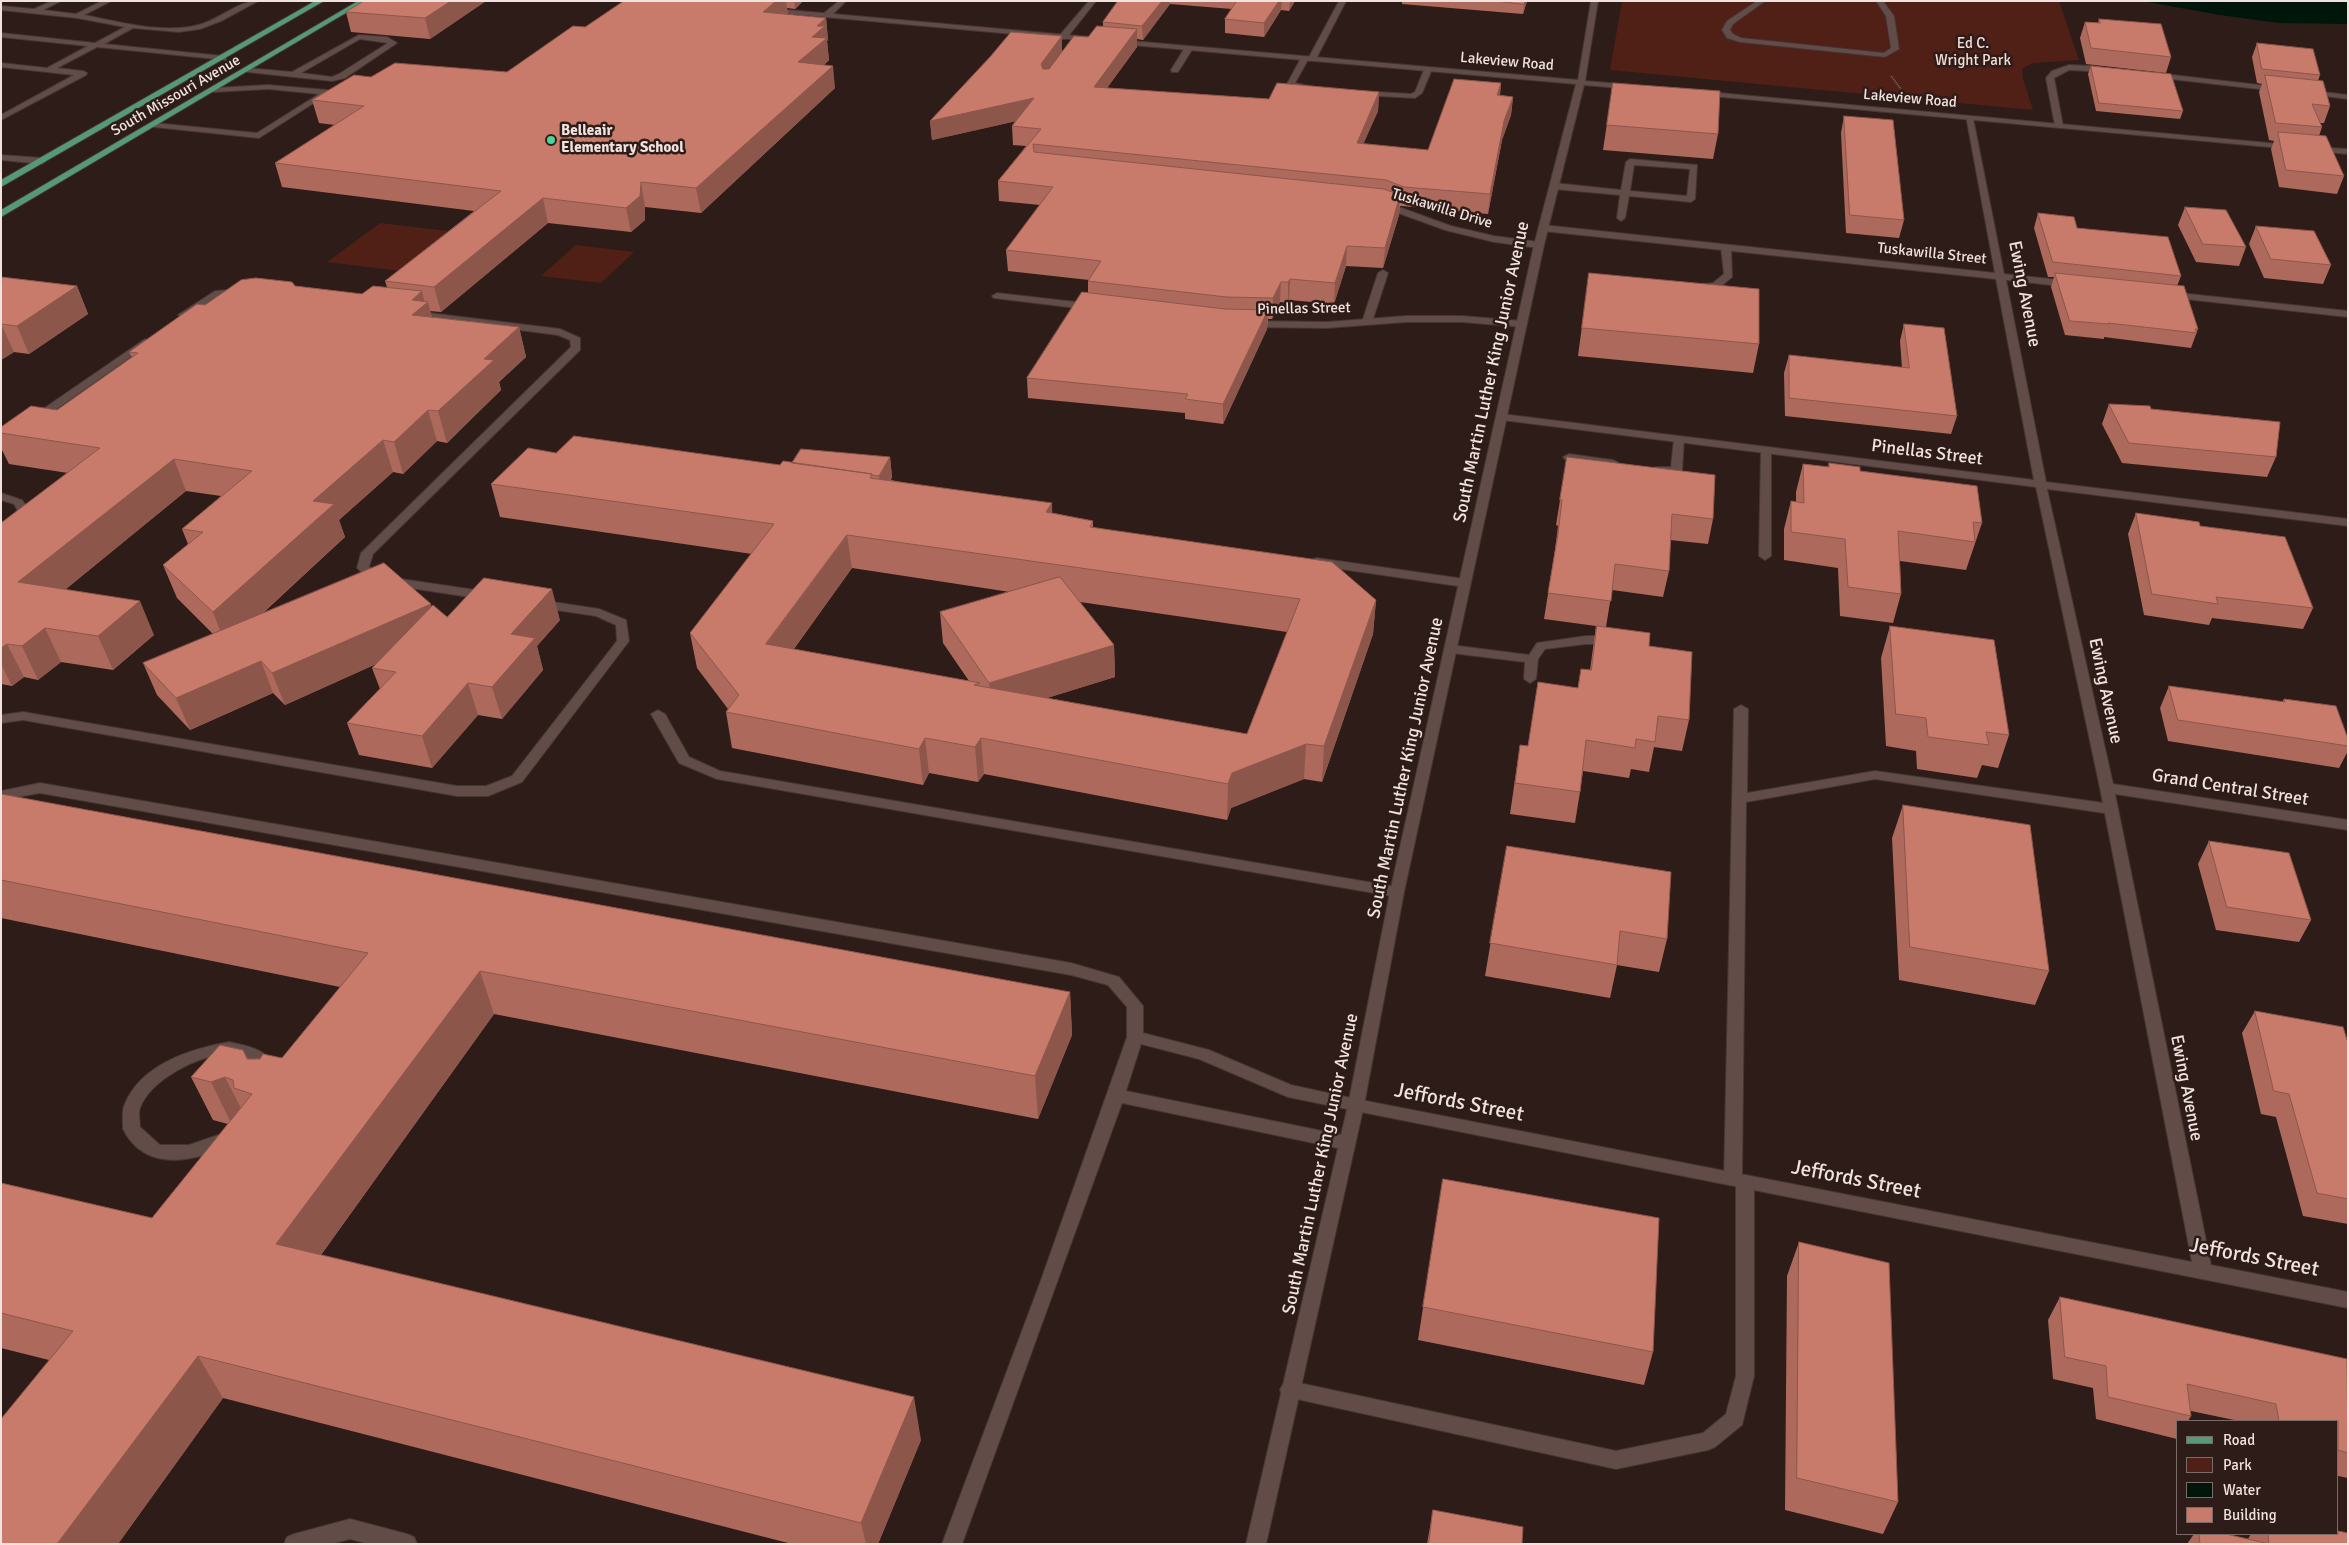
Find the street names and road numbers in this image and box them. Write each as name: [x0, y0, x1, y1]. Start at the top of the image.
street label: Lakeview Road: [1459, 49, 1555, 75]
street label: South Missouri Avenue: [108, 52, 244, 140]
street label: Lakeview Road: [1862, 86, 1958, 112]
street label: Tuskawilla Drive: [1390, 185, 1494, 233]
street label: South Martin Luther King Junior Avenue: [1449, 219, 1535, 525]
street label: Tuskawilla Street: [1877, 239, 1987, 269]
street label: Ewing Avenue: [2003, 239, 2045, 349]
street label: Pinellas Street: [1257, 299, 1351, 319]
street label: Pinellas Street: [1870, 435, 1984, 471]
street label: South Martin Luther King Junior Avenue: [1363, 615, 1449, 921]
street label: Ewing Avenue: [2083, 636, 2127, 746]
street label: Grand Central Street: [2150, 765, 2310, 811]
street label: South Martin Luther King Junior Avenue: [1278, 1011, 1364, 1317]
street label: Ewing Avenue: [2165, 1033, 2207, 1143]
street label: Jeffords Street: [1392, 1078, 1526, 1128]
street label: Jeffords Street: [1789, 1155, 1923, 1205]
street label: Jeffords Street: [2187, 1233, 2321, 1283]

